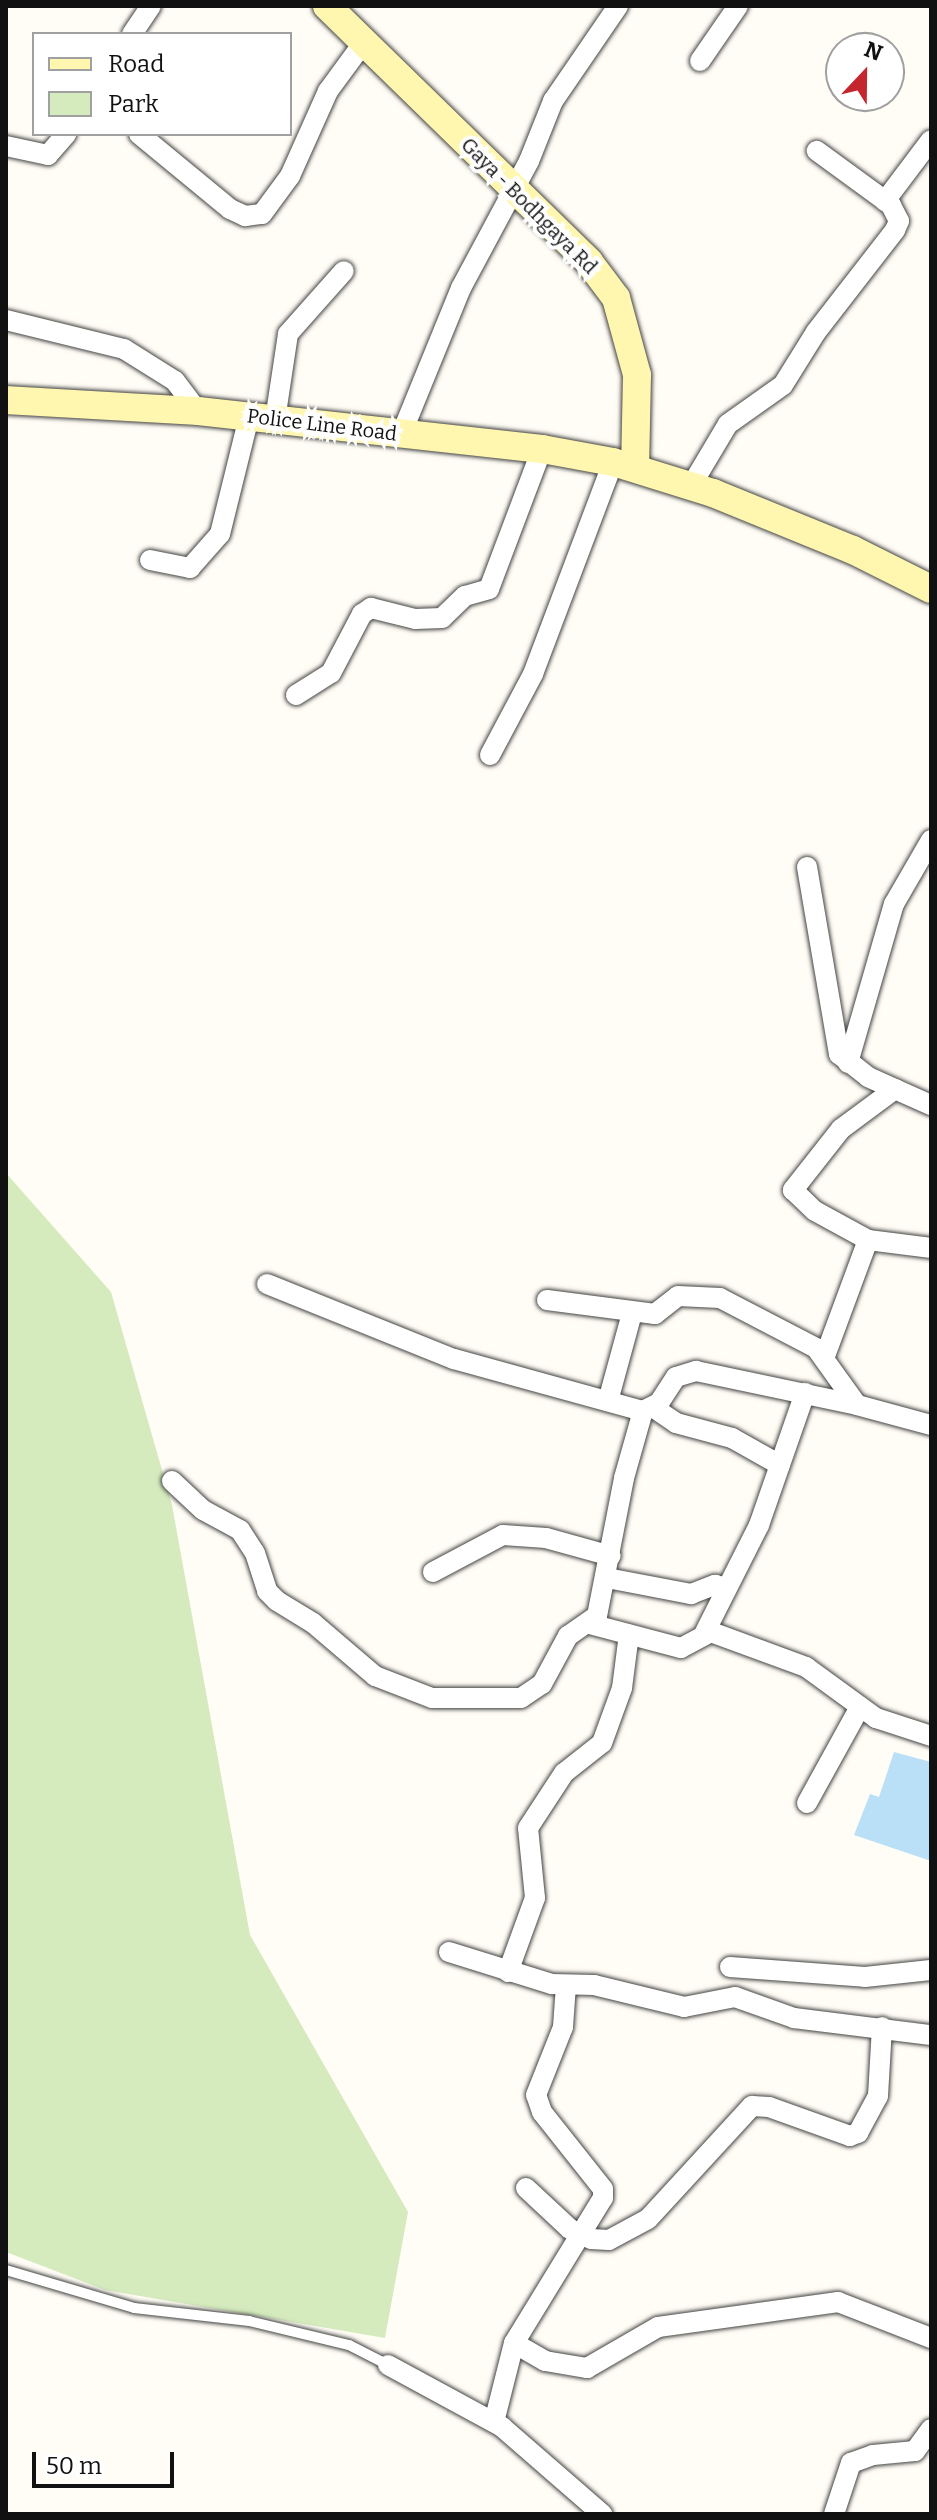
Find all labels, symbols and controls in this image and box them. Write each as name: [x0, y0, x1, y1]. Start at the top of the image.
legend: [32, 32, 292, 136]
north arrow: [825, 32, 905, 112]
text: N: [860, 35, 886, 67]
text: Road: [108, 50, 164, 78]
text: Park: [108, 90, 159, 118]
street label: Gaya - Bodhgaya Rd: [456, 133, 602, 279]
street label: Police Line Road: [246, 404, 398, 446]
scale bar: [36, 2436, 178, 2486]
text: 50 m: [46, 2452, 102, 2480]

